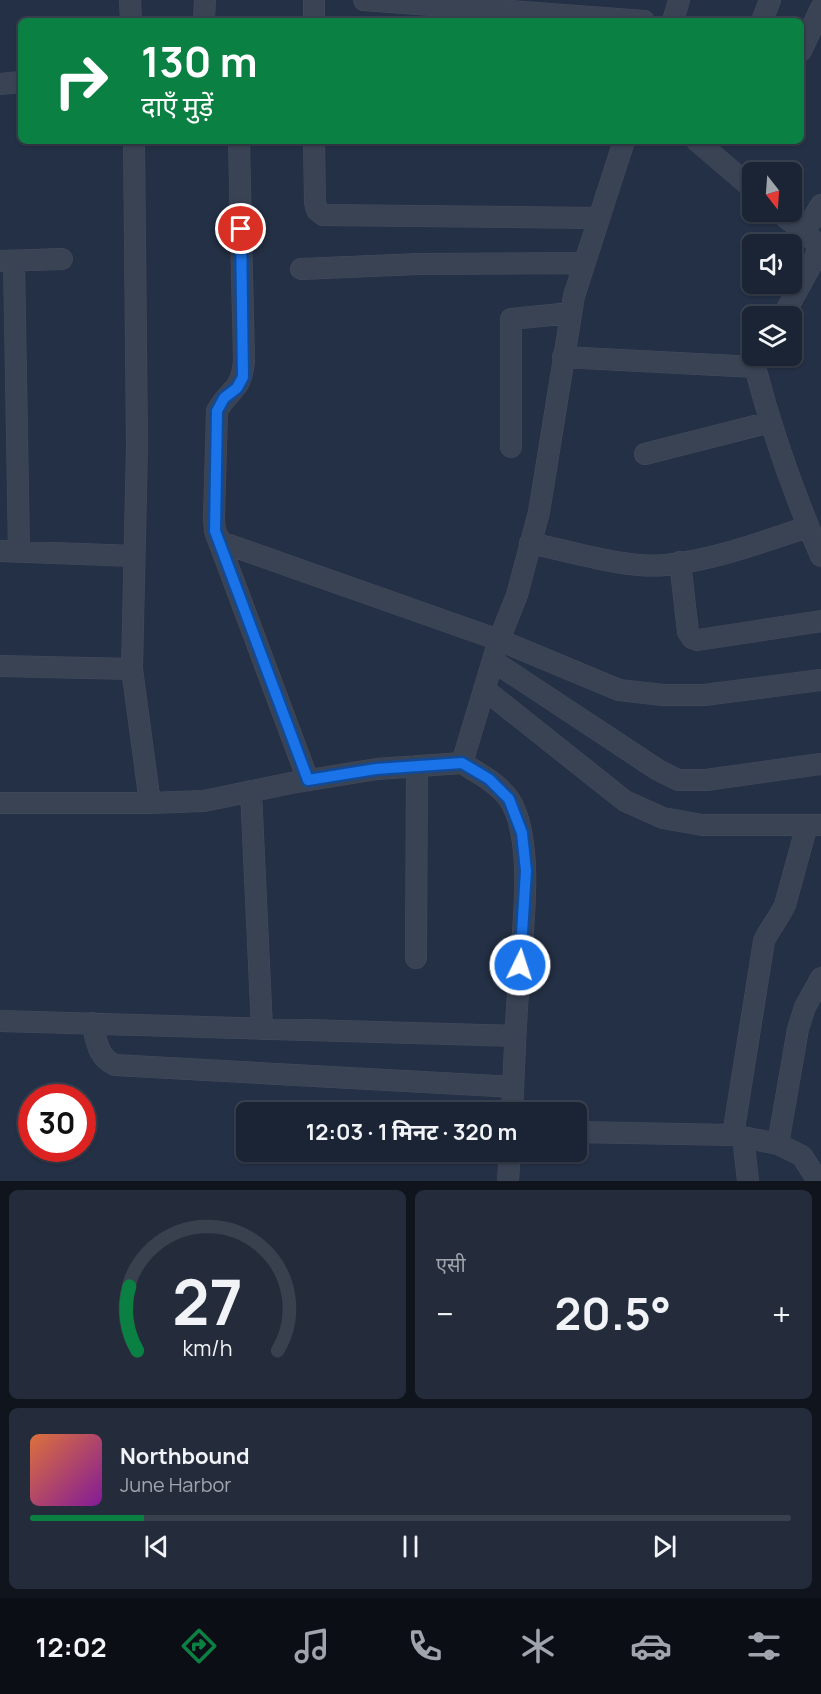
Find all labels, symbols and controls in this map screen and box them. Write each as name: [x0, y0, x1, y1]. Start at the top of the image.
text: 130 m: [141, 32, 258, 90]
icon: right: [42, 42, 120, 120]
text: दाएँ मुड़ें: [141, 87, 213, 124]
north arrow: [742, 162, 802, 222]
map controls: [742, 162, 802, 366]
pin: [215, 203, 266, 254]
icon: arrive: [224, 212, 257, 245]
button: sound: [742, 234, 802, 294]
button: layers: [742, 306, 802, 366]
position arrow: [488, 933, 552, 997]
speed limit sign: 30: [18, 1084, 96, 1162]
text: 12:03 · 1 मिनट · 320 m: [306, 1117, 517, 1147]
text: एसी: [436, 1251, 466, 1278]
text: 27: [172, 1258, 243, 1344]
text: 20.5°: [555, 1282, 671, 1344]
text: −: [436, 1291, 454, 1336]
text: +: [772, 1291, 791, 1336]
text: km/h: [183, 1334, 232, 1363]
text: Northbound: [120, 1441, 250, 1471]
text: June Harbor: [120, 1471, 232, 1498]
icon: previous: [140, 1530, 173, 1563]
icon: pause: [394, 1530, 427, 1563]
icon: next: [648, 1530, 681, 1563]
icon: directions: [178, 1625, 220, 1667]
icon: music: [291, 1625, 333, 1667]
icon: phone: [404, 1625, 446, 1667]
icon: climate: [517, 1625, 559, 1667]
icon: car: [630, 1625, 672, 1667]
icon: filters: [743, 1625, 785, 1667]
text: 12:02: [36, 1628, 107, 1665]

